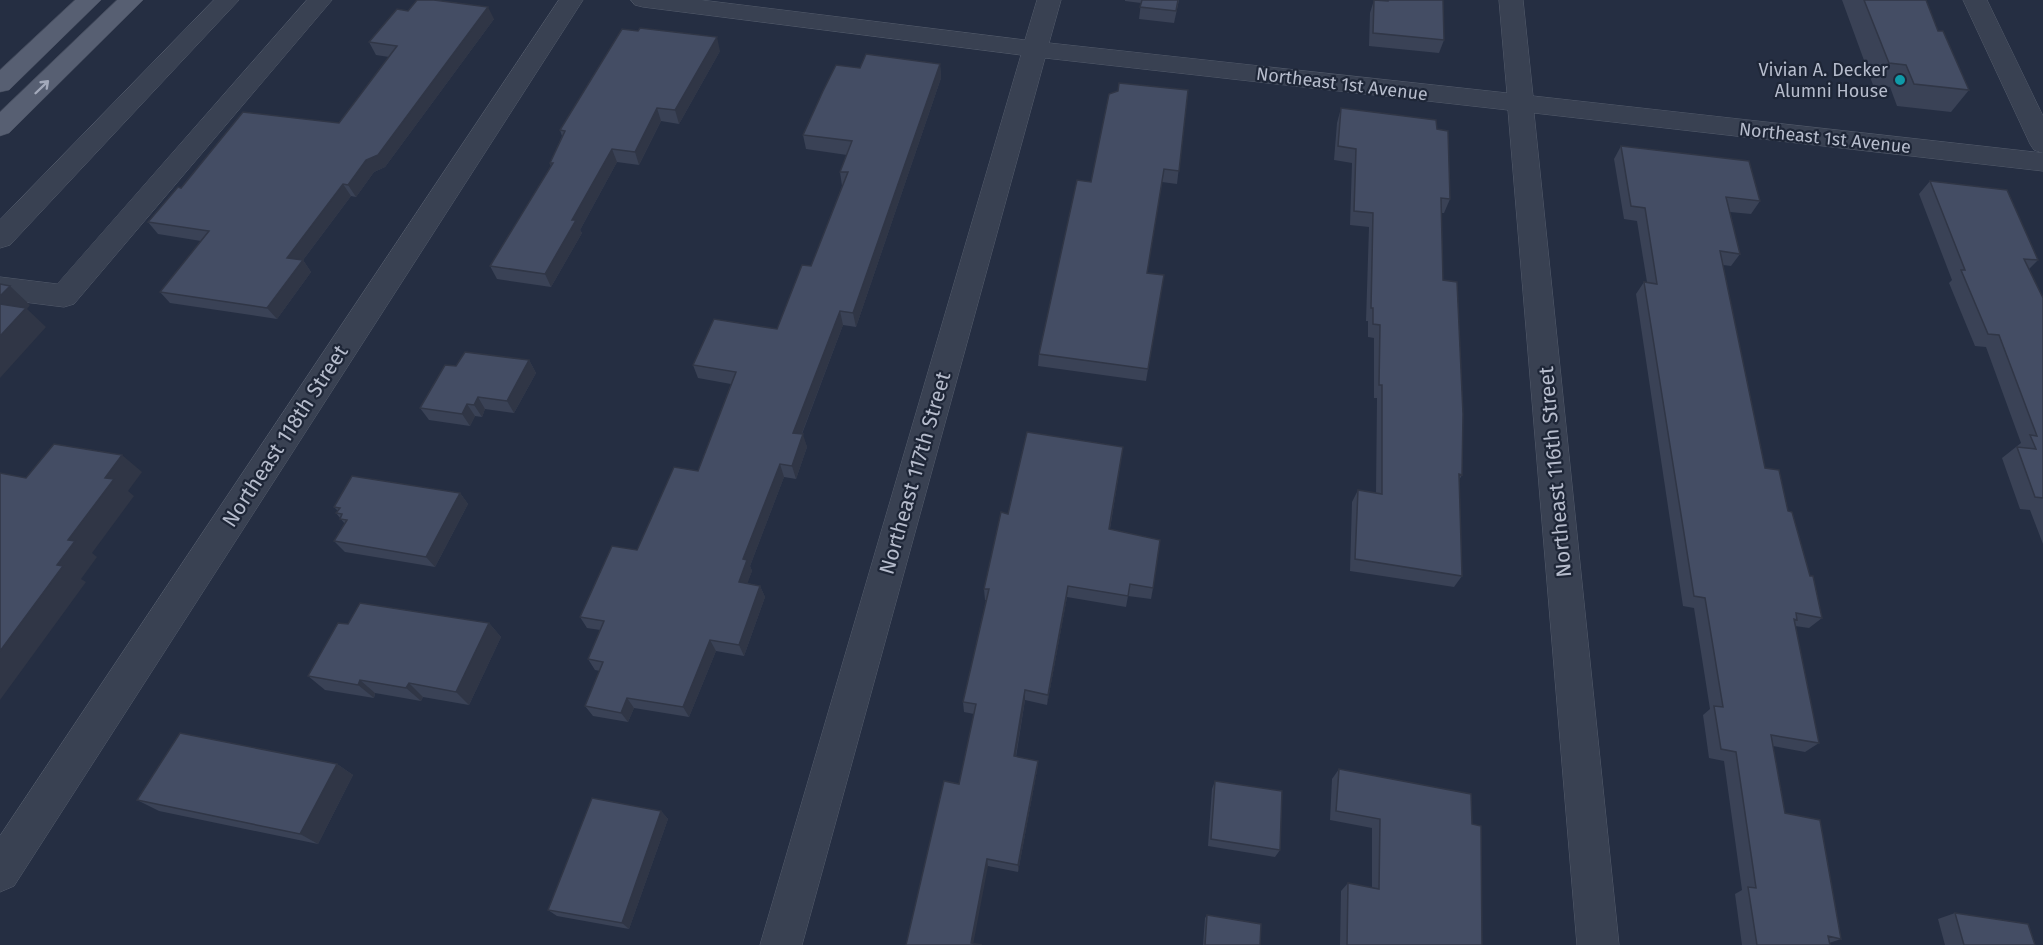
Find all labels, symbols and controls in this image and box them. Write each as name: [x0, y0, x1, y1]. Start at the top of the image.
place label: Vivian A. Decker Alumni House: [1759, 59, 1888, 102]
street label: Northeast 1st Avenue: [1255, 63, 1429, 105]
marker: Vivian A. Decker Alumni House: [1893, 73, 1907, 87]
one-way arrow: [34, 79, 49, 94]
street label: Northeast 1st Avenue: [1738, 118, 1912, 158]
street label: Northeast 118th Street: [216, 340, 354, 532]
street label: Northeast 116th Street: [1533, 365, 1577, 578]
street label: Northeast 117th Street: [874, 368, 957, 577]

